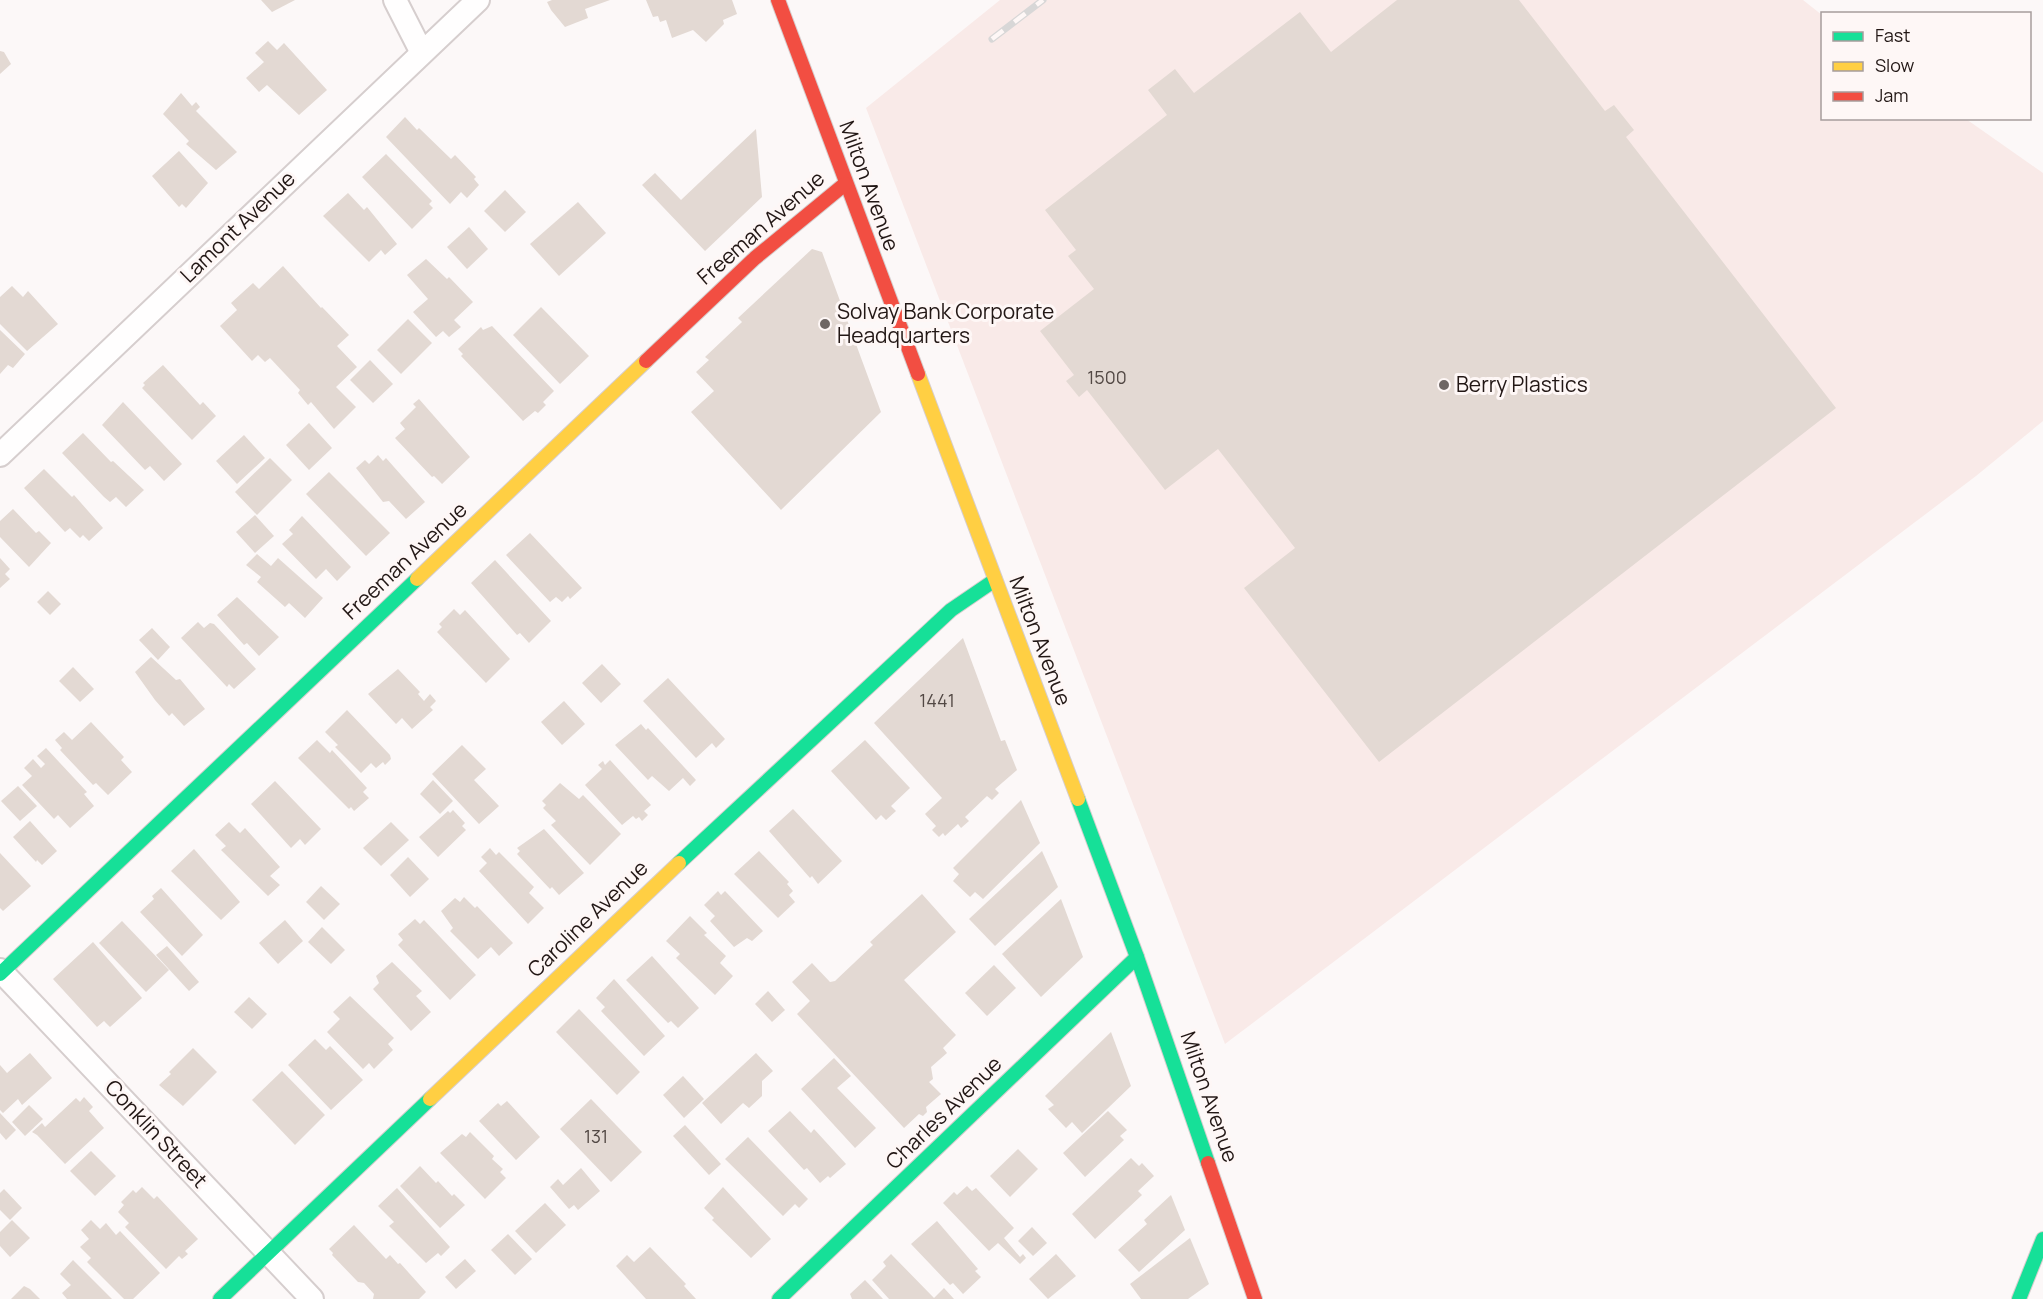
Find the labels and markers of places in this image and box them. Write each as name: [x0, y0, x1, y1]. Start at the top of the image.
place label: Solvay Bank Corporate Headquarters: [837, 297, 1054, 349]
marker: Solvay Bank Corporate Headquarters: [818, 317, 832, 331]
place label: Berry Plastics: [1456, 370, 1588, 398]
marker: Berry Plastics: [1437, 378, 1451, 392]

